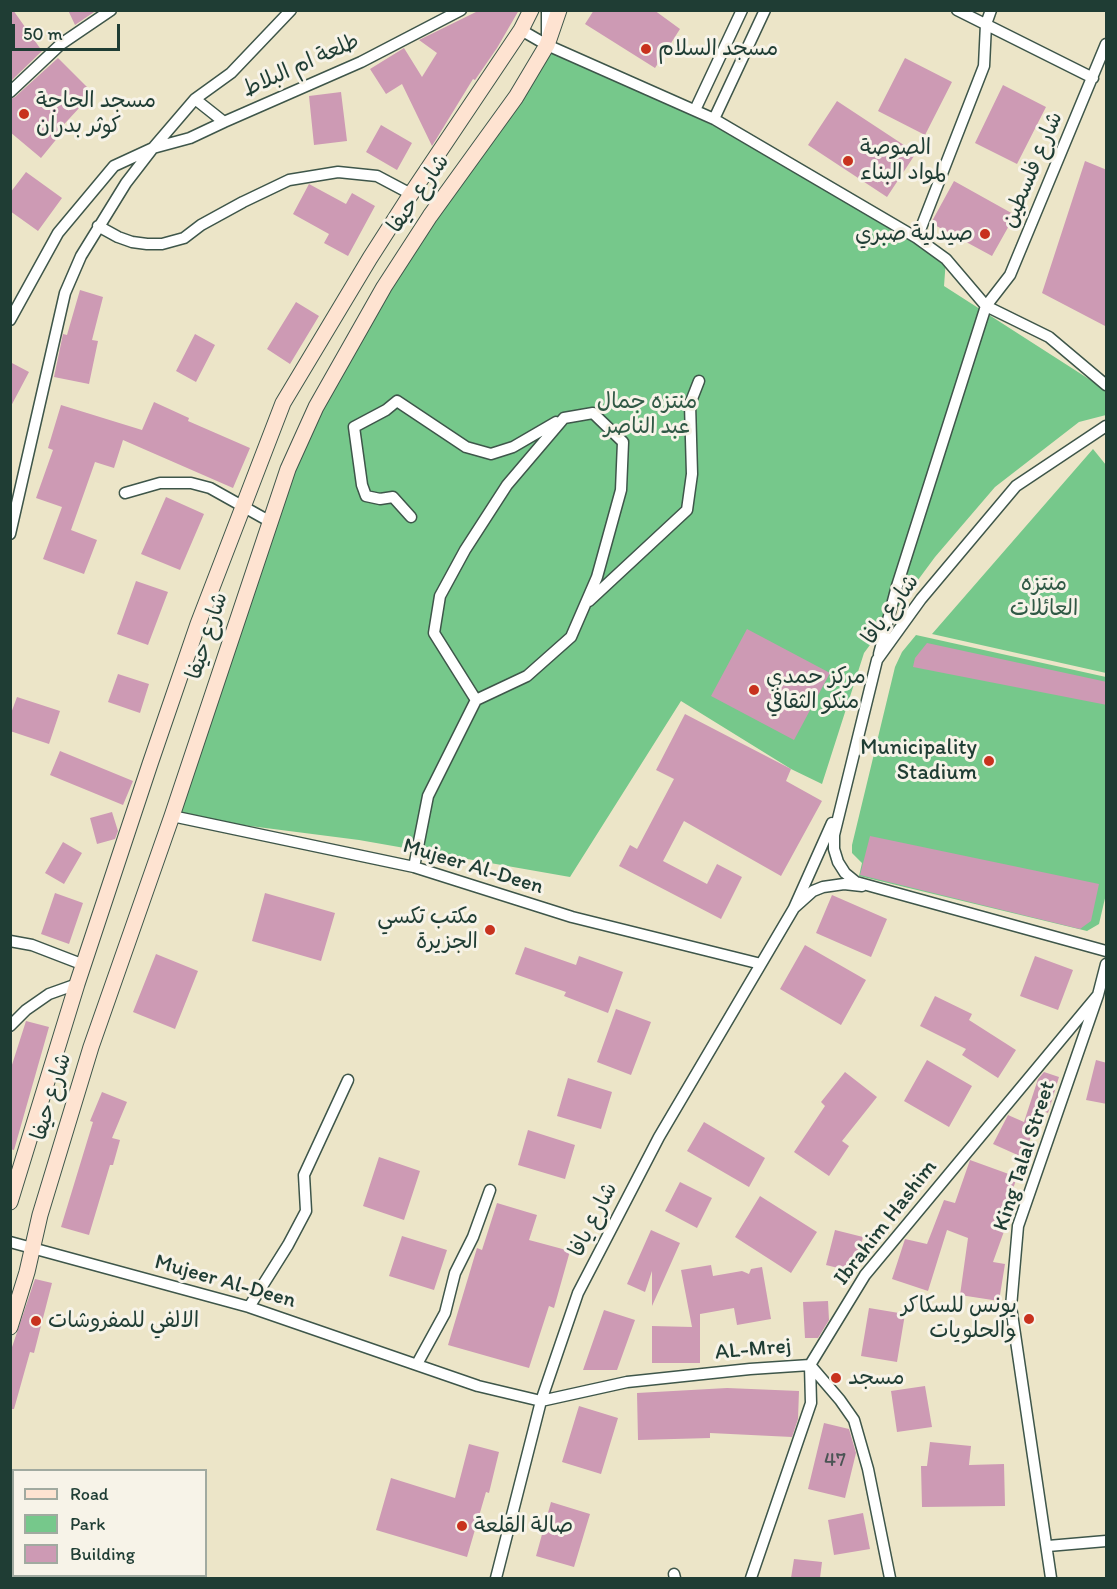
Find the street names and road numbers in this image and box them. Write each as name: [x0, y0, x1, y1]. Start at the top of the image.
street label: طلعة ام البلاط: [238, 28, 364, 104]
street label: شارع فلسطين: [997, 108, 1069, 232]
street label: شارع حيفا: [382, 150, 456, 238]
street label: شارع يافا: [857, 570, 925, 650]
street label: شارع حيفا: [182, 589, 234, 683]
street label: Mujeer Al-Deen: [400, 833, 546, 901]
street label: شارع حيفا: [26, 1050, 78, 1144]
street label: King Talal Street: [988, 1078, 1062, 1234]
street label: Ibrahim Hashim: [829, 1155, 943, 1291]
street label: شارع يافا: [564, 1178, 624, 1262]
street label: Mujeer Al-Deen: [151, 1249, 299, 1315]
street label: AL-Mrej: [714, 1334, 792, 1366]

